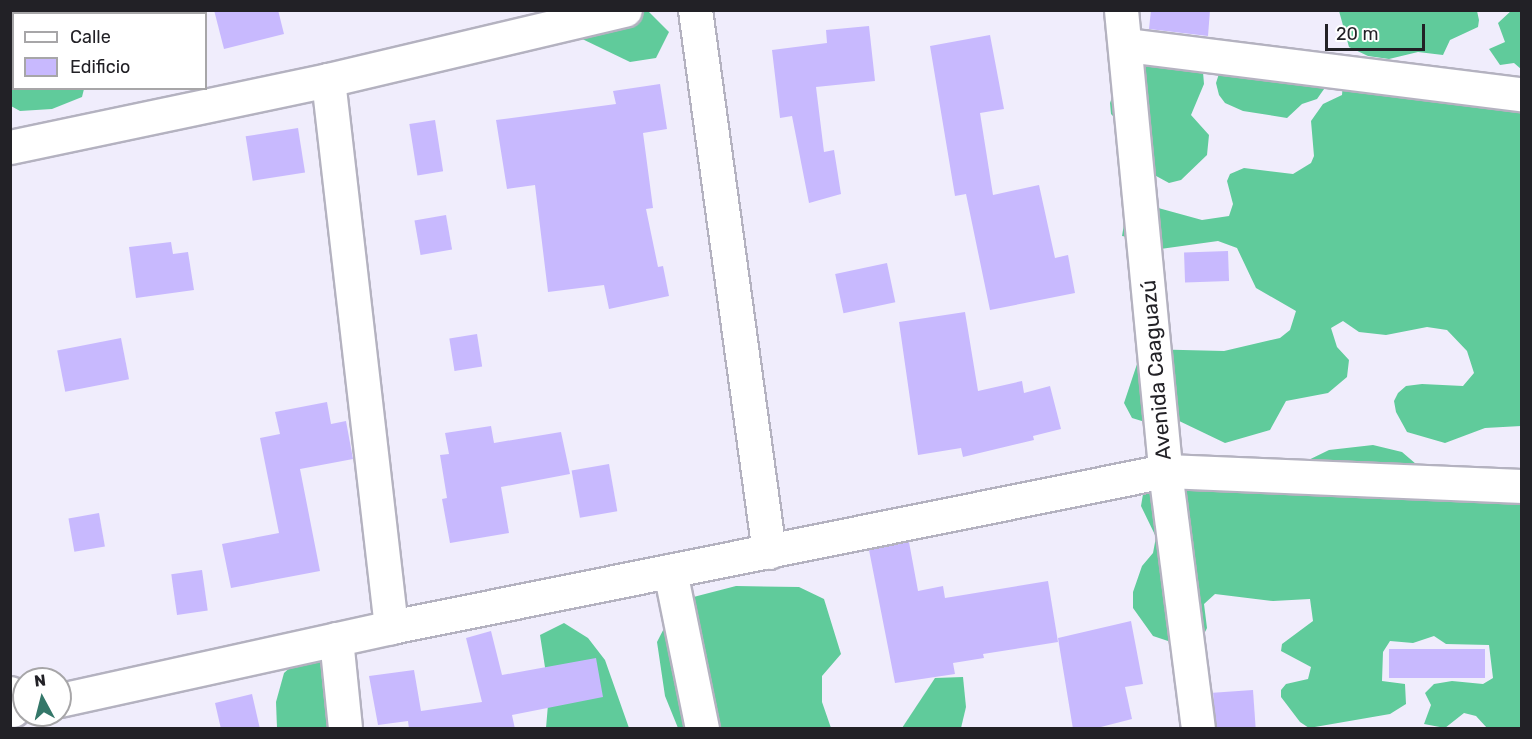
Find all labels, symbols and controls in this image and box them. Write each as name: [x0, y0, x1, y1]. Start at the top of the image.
legend: [12, 12, 207, 90]
scale bar: [1328, 12, 1428, 50]
text: 20 m: [1336, 23, 1378, 45]
text: Calle: [70, 26, 111, 48]
text: Edificio: [70, 56, 130, 78]
street label: Avenida Caaguazú: [1136, 279, 1176, 461]
north arrow: [12, 667, 72, 727]
text: N: [33, 670, 47, 691]

